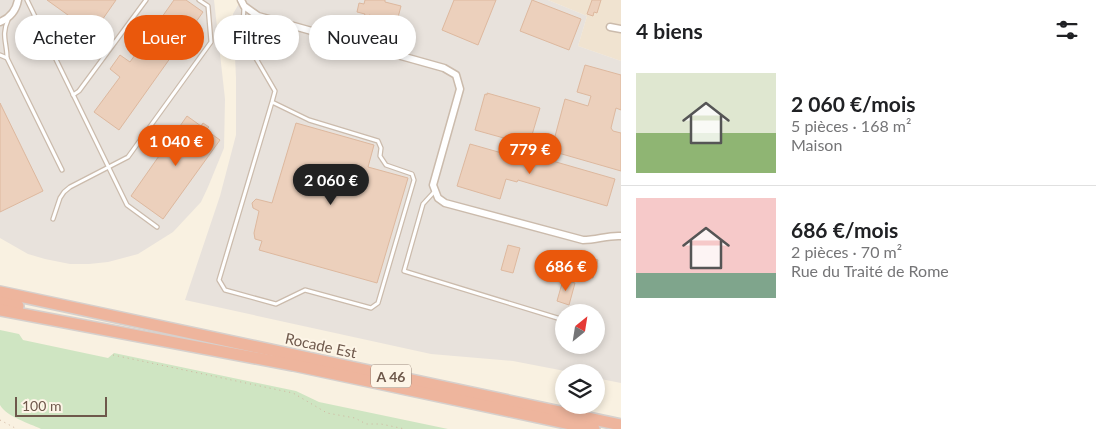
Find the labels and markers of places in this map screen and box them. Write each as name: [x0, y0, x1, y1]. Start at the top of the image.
pin: 1 040 €: [130, 124, 222, 167]
pin: 779 €: [495, 132, 565, 175]
pin: 2 060 €: [285, 164, 377, 206]
pin: 686 €: [531, 250, 601, 292]

